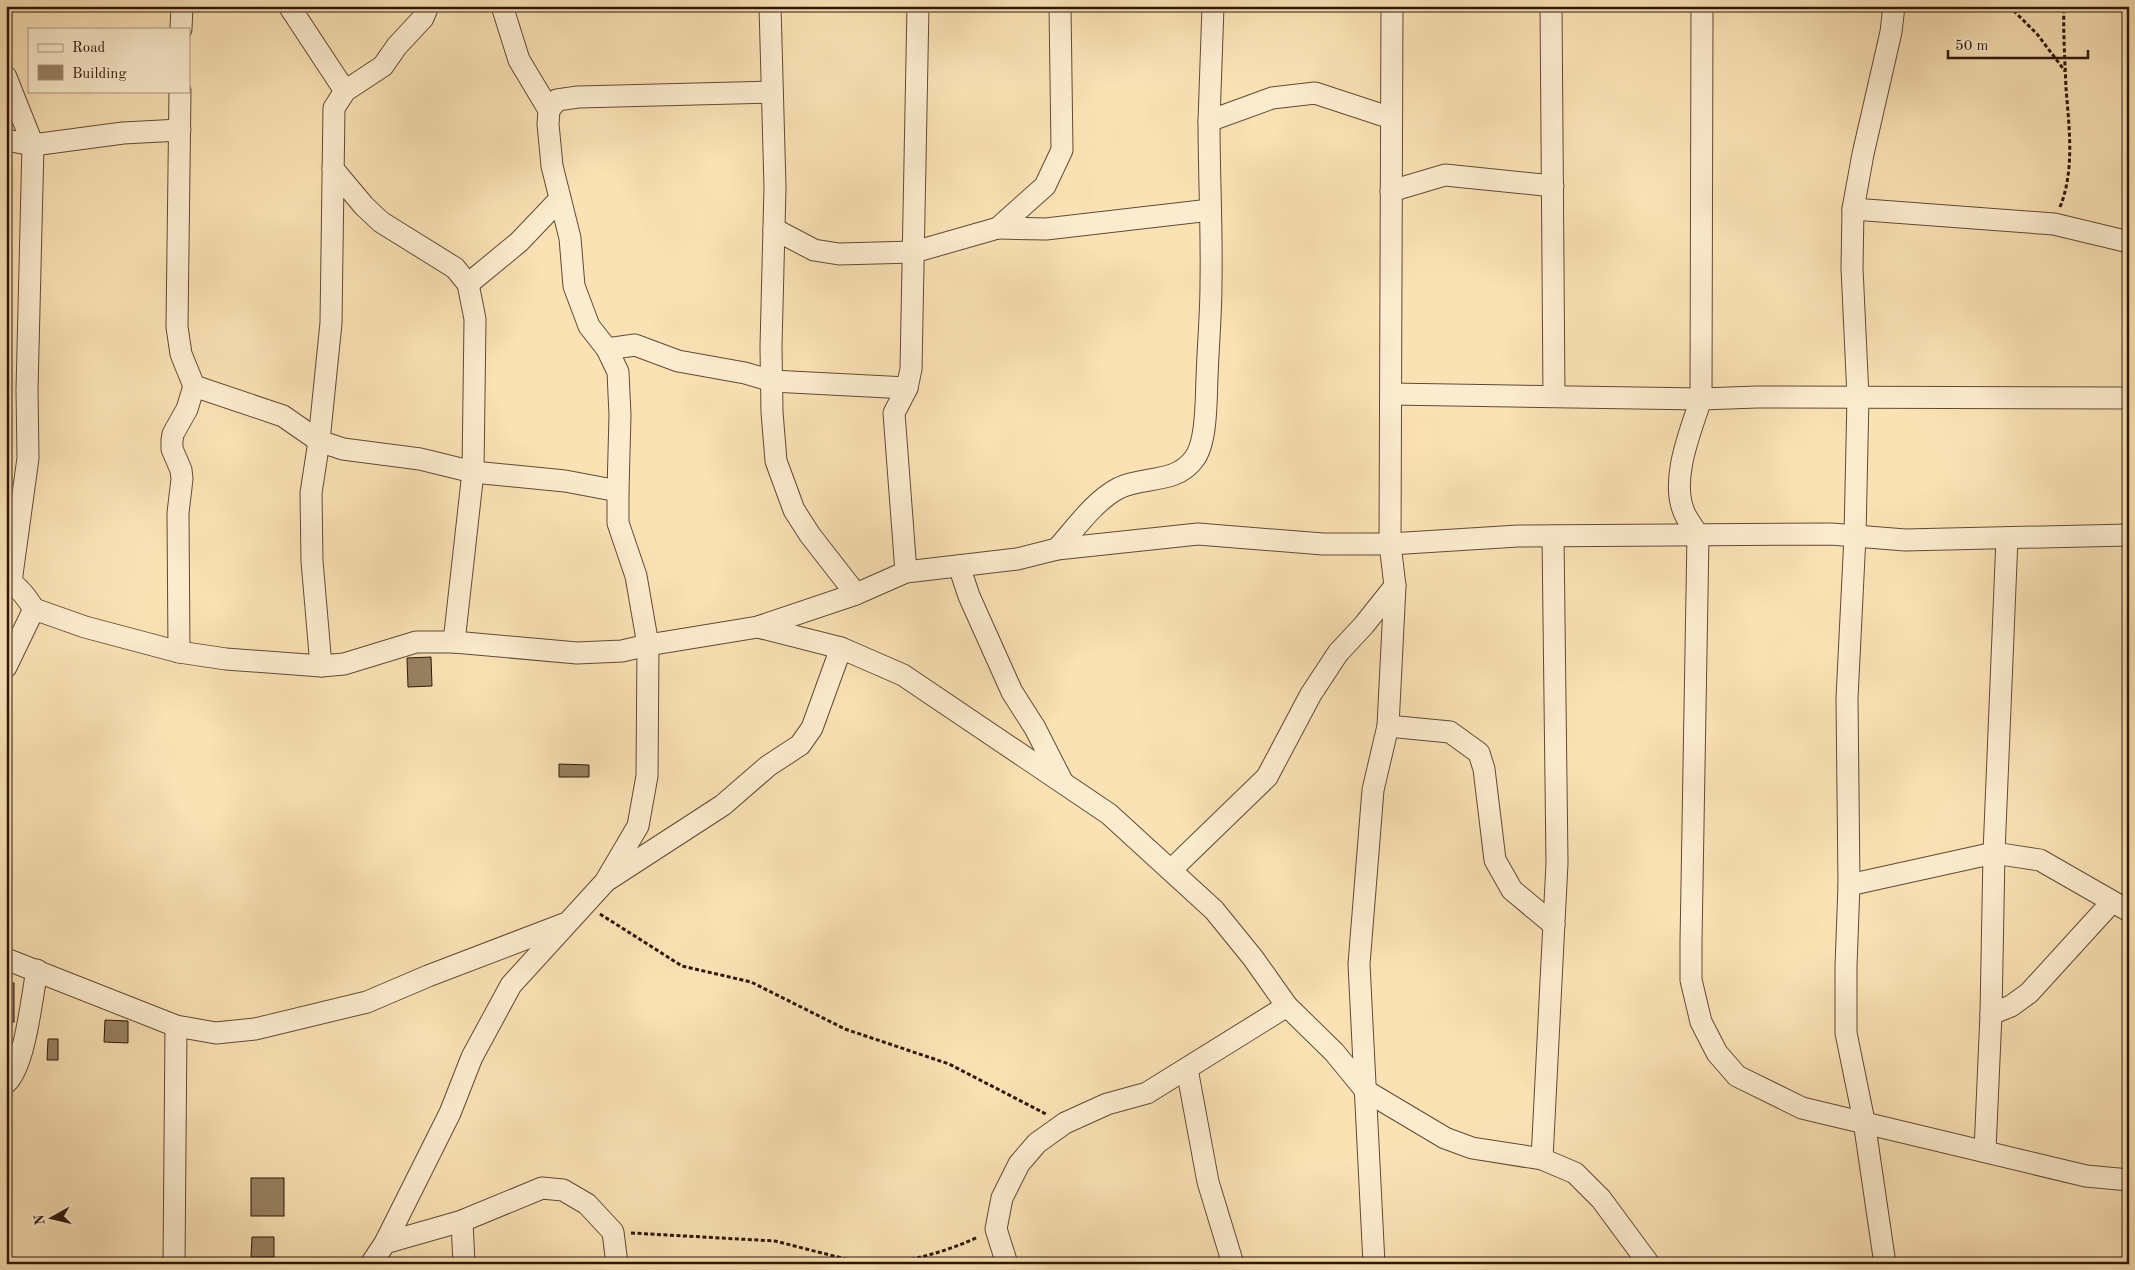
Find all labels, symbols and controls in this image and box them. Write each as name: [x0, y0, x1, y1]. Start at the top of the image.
legend: [28, 28, 190, 92]
scale bar: [1948, 28, 2088, 60]
text: 50 m: [1955, 39, 1989, 54]
text: Road: [72, 41, 106, 56]
text: Building: [72, 67, 127, 82]
north arrow: [28, 1192, 78, 1242]
text: N: [32, 1213, 48, 1226]

